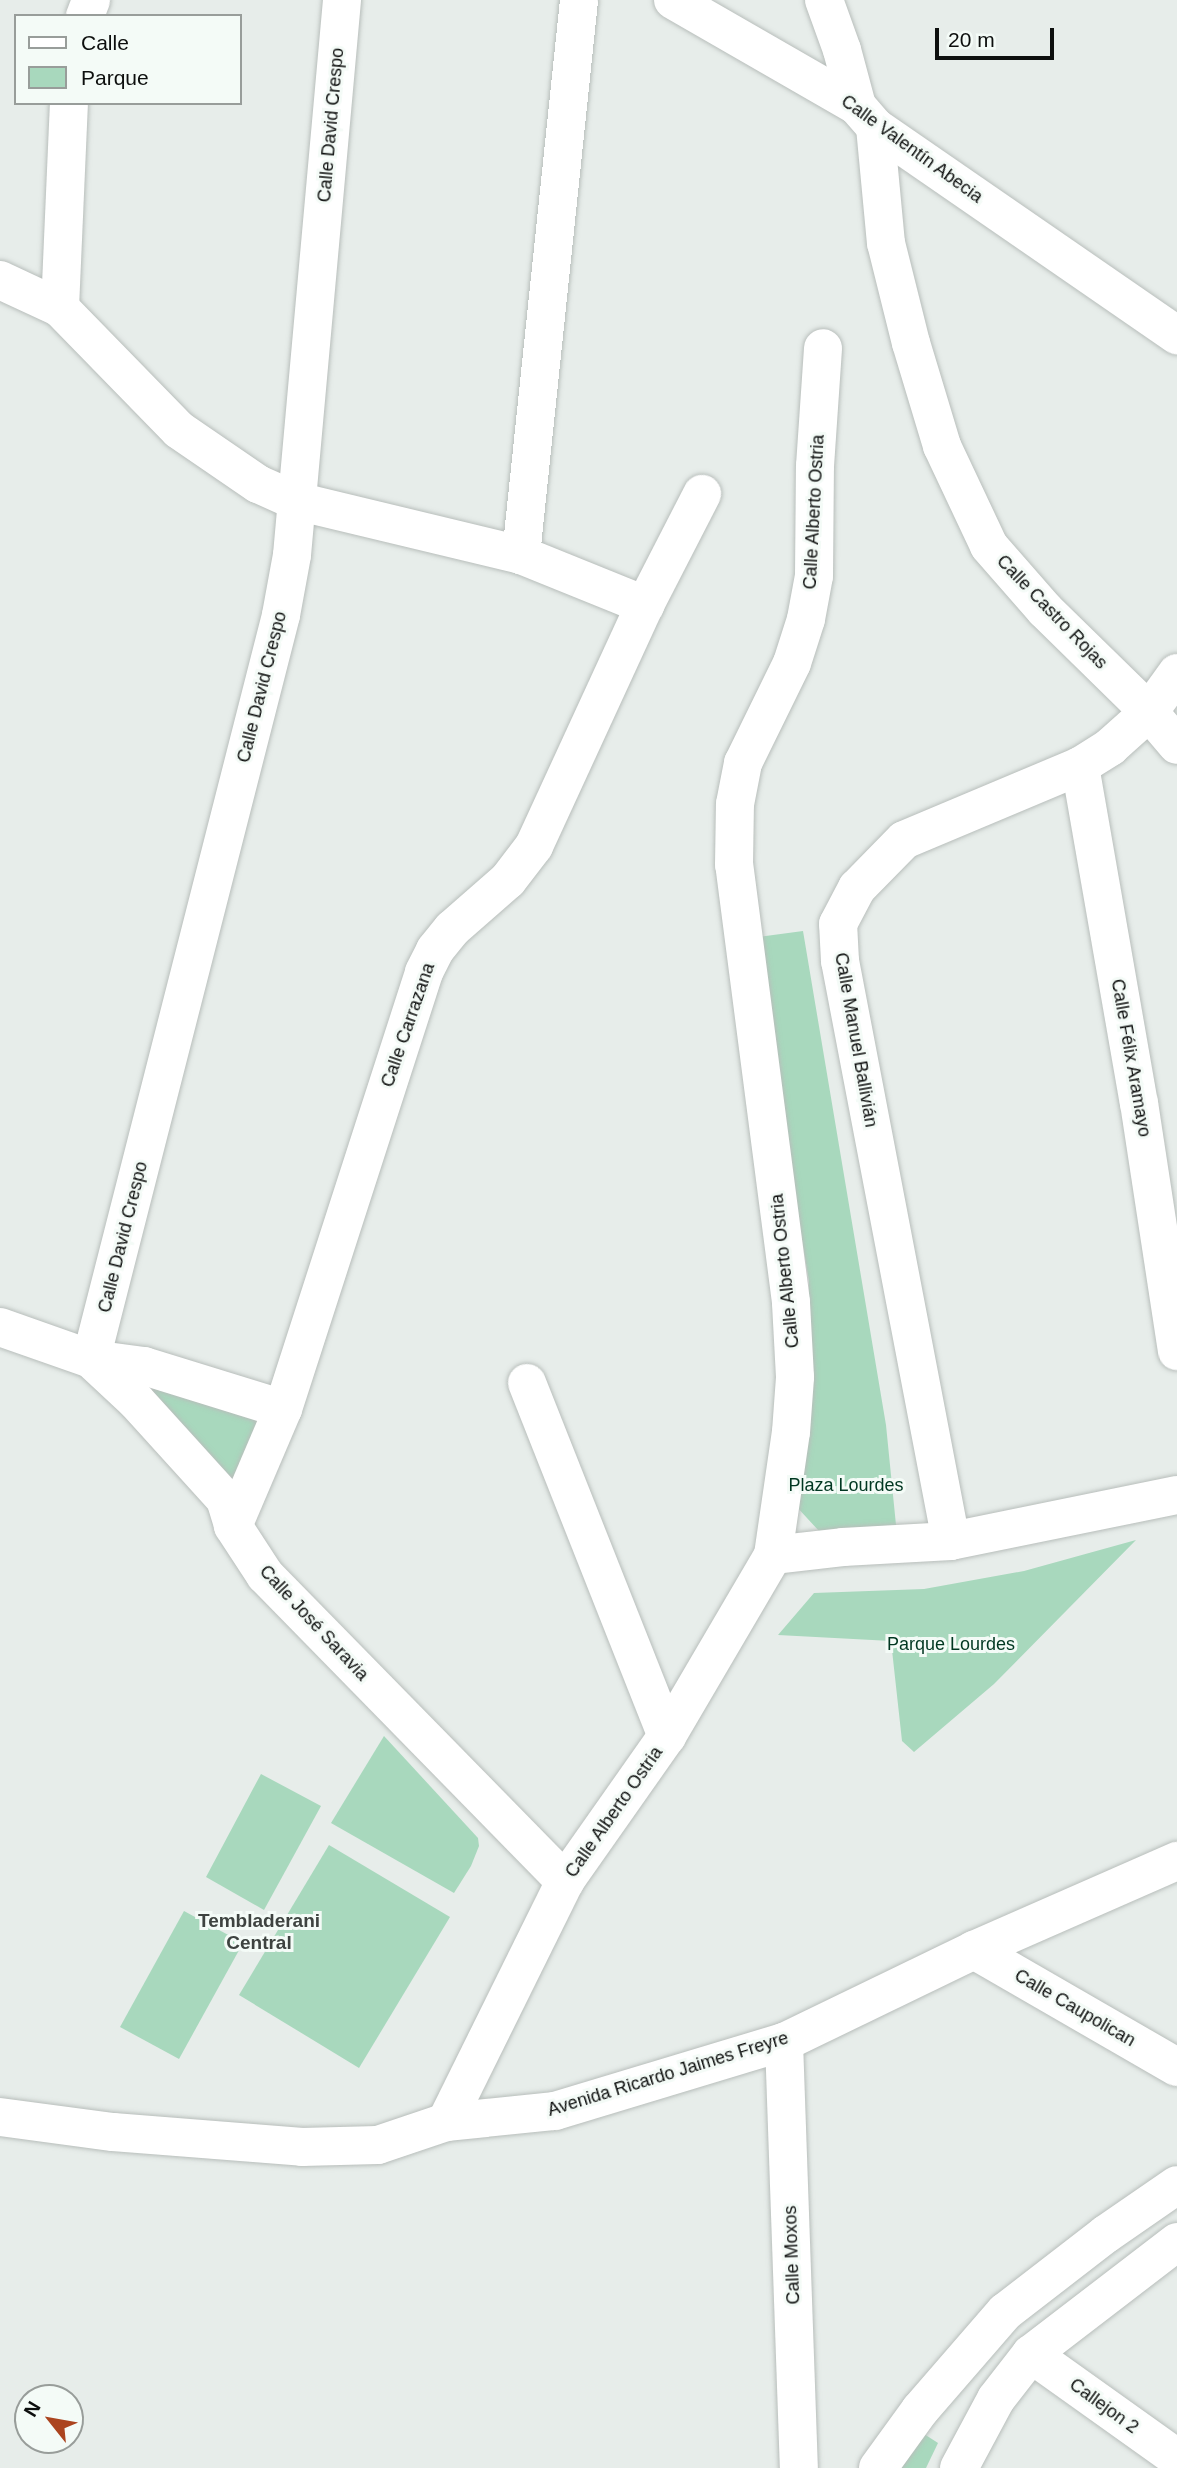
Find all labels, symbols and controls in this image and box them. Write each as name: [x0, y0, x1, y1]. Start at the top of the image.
legend: [14, 14, 242, 105]
scale bar: [939, 14, 1058, 58]
text: 20 m: [948, 28, 995, 51]
text: Calle: [81, 31, 129, 54]
street label: Calle David Crespo: [313, 47, 349, 203]
text: Parque: [81, 66, 149, 89]
street label: Calle Valentín Abecia: [837, 90, 987, 208]
street label: Calle Alberto Ostria: [799, 434, 829, 590]
street label: Calle Castro Rojas: [992, 551, 1112, 673]
street label: Calle David Crespo: [233, 609, 291, 765]
street label: Calle Manuel Ballivián: [830, 951, 882, 1129]
street label: Calle Carrazana: [377, 960, 439, 1090]
street label: Calle Félix Aramayo: [1106, 977, 1156, 1139]
street label: Calle David Crespo: [94, 1159, 152, 1315]
street label: Calle Alberto Ostria: [766, 1192, 804, 1350]
park label: Plaza Lourdes: [788, 1474, 904, 1496]
street label: Calle José Saravia: [255, 1561, 373, 1685]
park label: Parque Lourdes: [887, 1633, 1015, 1655]
street label: Calle Alberto Ostria: [560, 1742, 668, 1882]
district label: Tembladerani Central: [198, 1910, 320, 1954]
street label: Calle Caupolican: [1011, 1965, 1139, 2051]
street label: Avenida Ricardo Jaimes Freyre: [545, 2027, 791, 2121]
street label: Calle Moxos: [779, 2205, 805, 2305]
street label: Callejon 2: [1065, 2374, 1143, 2438]
north arrow: [14, 2384, 84, 2454]
text: N: [20, 2398, 45, 2420]

